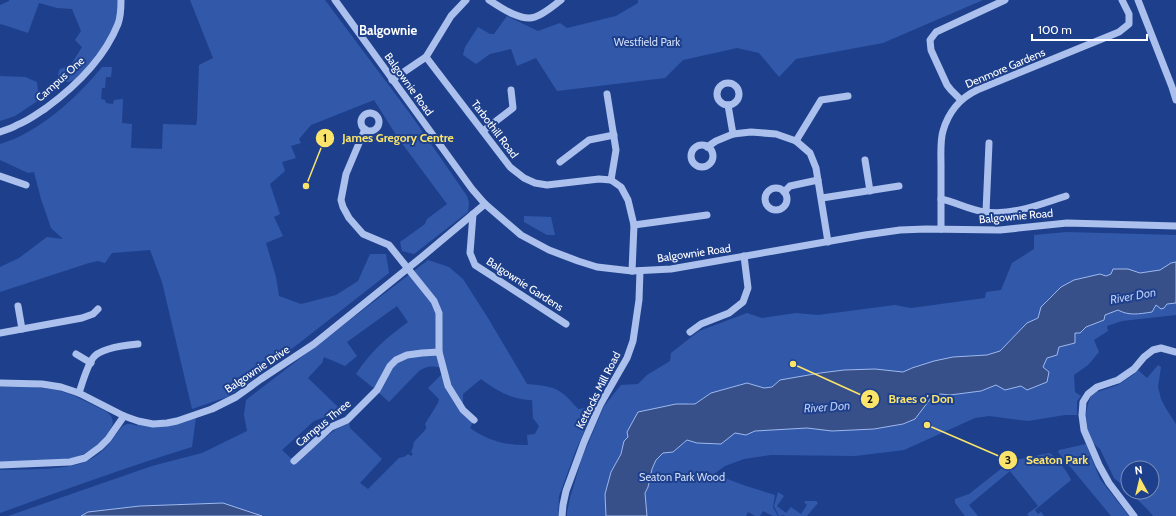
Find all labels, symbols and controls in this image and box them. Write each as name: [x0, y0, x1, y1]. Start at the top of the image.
scale bar: [1032, 16, 1147, 42]
district label: Balgownie: [359, 22, 417, 38]
text: 100 m: [1038, 22, 1072, 37]
park label: Westfield Park: [614, 35, 680, 49]
street label: Denmore Gardens: [963, 45, 1047, 91]
street label: Balgownie Road: [381, 50, 437, 118]
street label: Campus One: [33, 53, 88, 105]
street label: Tarbothill Road: [468, 97, 522, 161]
callout: James Gregory Centre: [315, 126, 462, 150]
text: 1: [323, 130, 327, 145]
text: James Gregory Centre: [341, 130, 454, 145]
street label: Balgownie Road: [978, 206, 1054, 226]
street label: Balgownie Road: [656, 241, 732, 265]
street label: Balgownie Gardens: [484, 254, 566, 314]
water label: River Don: [1109, 284, 1157, 307]
street label: Balgownie Drive: [222, 342, 292, 396]
street label: Kettocks Mill Road: [573, 349, 623, 431]
callout: Braes o' Don: [860, 387, 961, 411]
text: 2: [867, 391, 873, 406]
text: Braes o' Don: [889, 391, 953, 406]
street label: Campus Three: [293, 396, 354, 450]
water label: River Don: [803, 397, 851, 416]
callout: Seaton Park: [998, 448, 1096, 472]
text: 3: [1005, 452, 1011, 467]
text: Seaton Park: [1026, 452, 1088, 467]
north arrow: [1120, 460, 1160, 500]
text: N: [1134, 463, 1143, 478]
park label: Seaton Park Wood: [639, 470, 725, 484]

